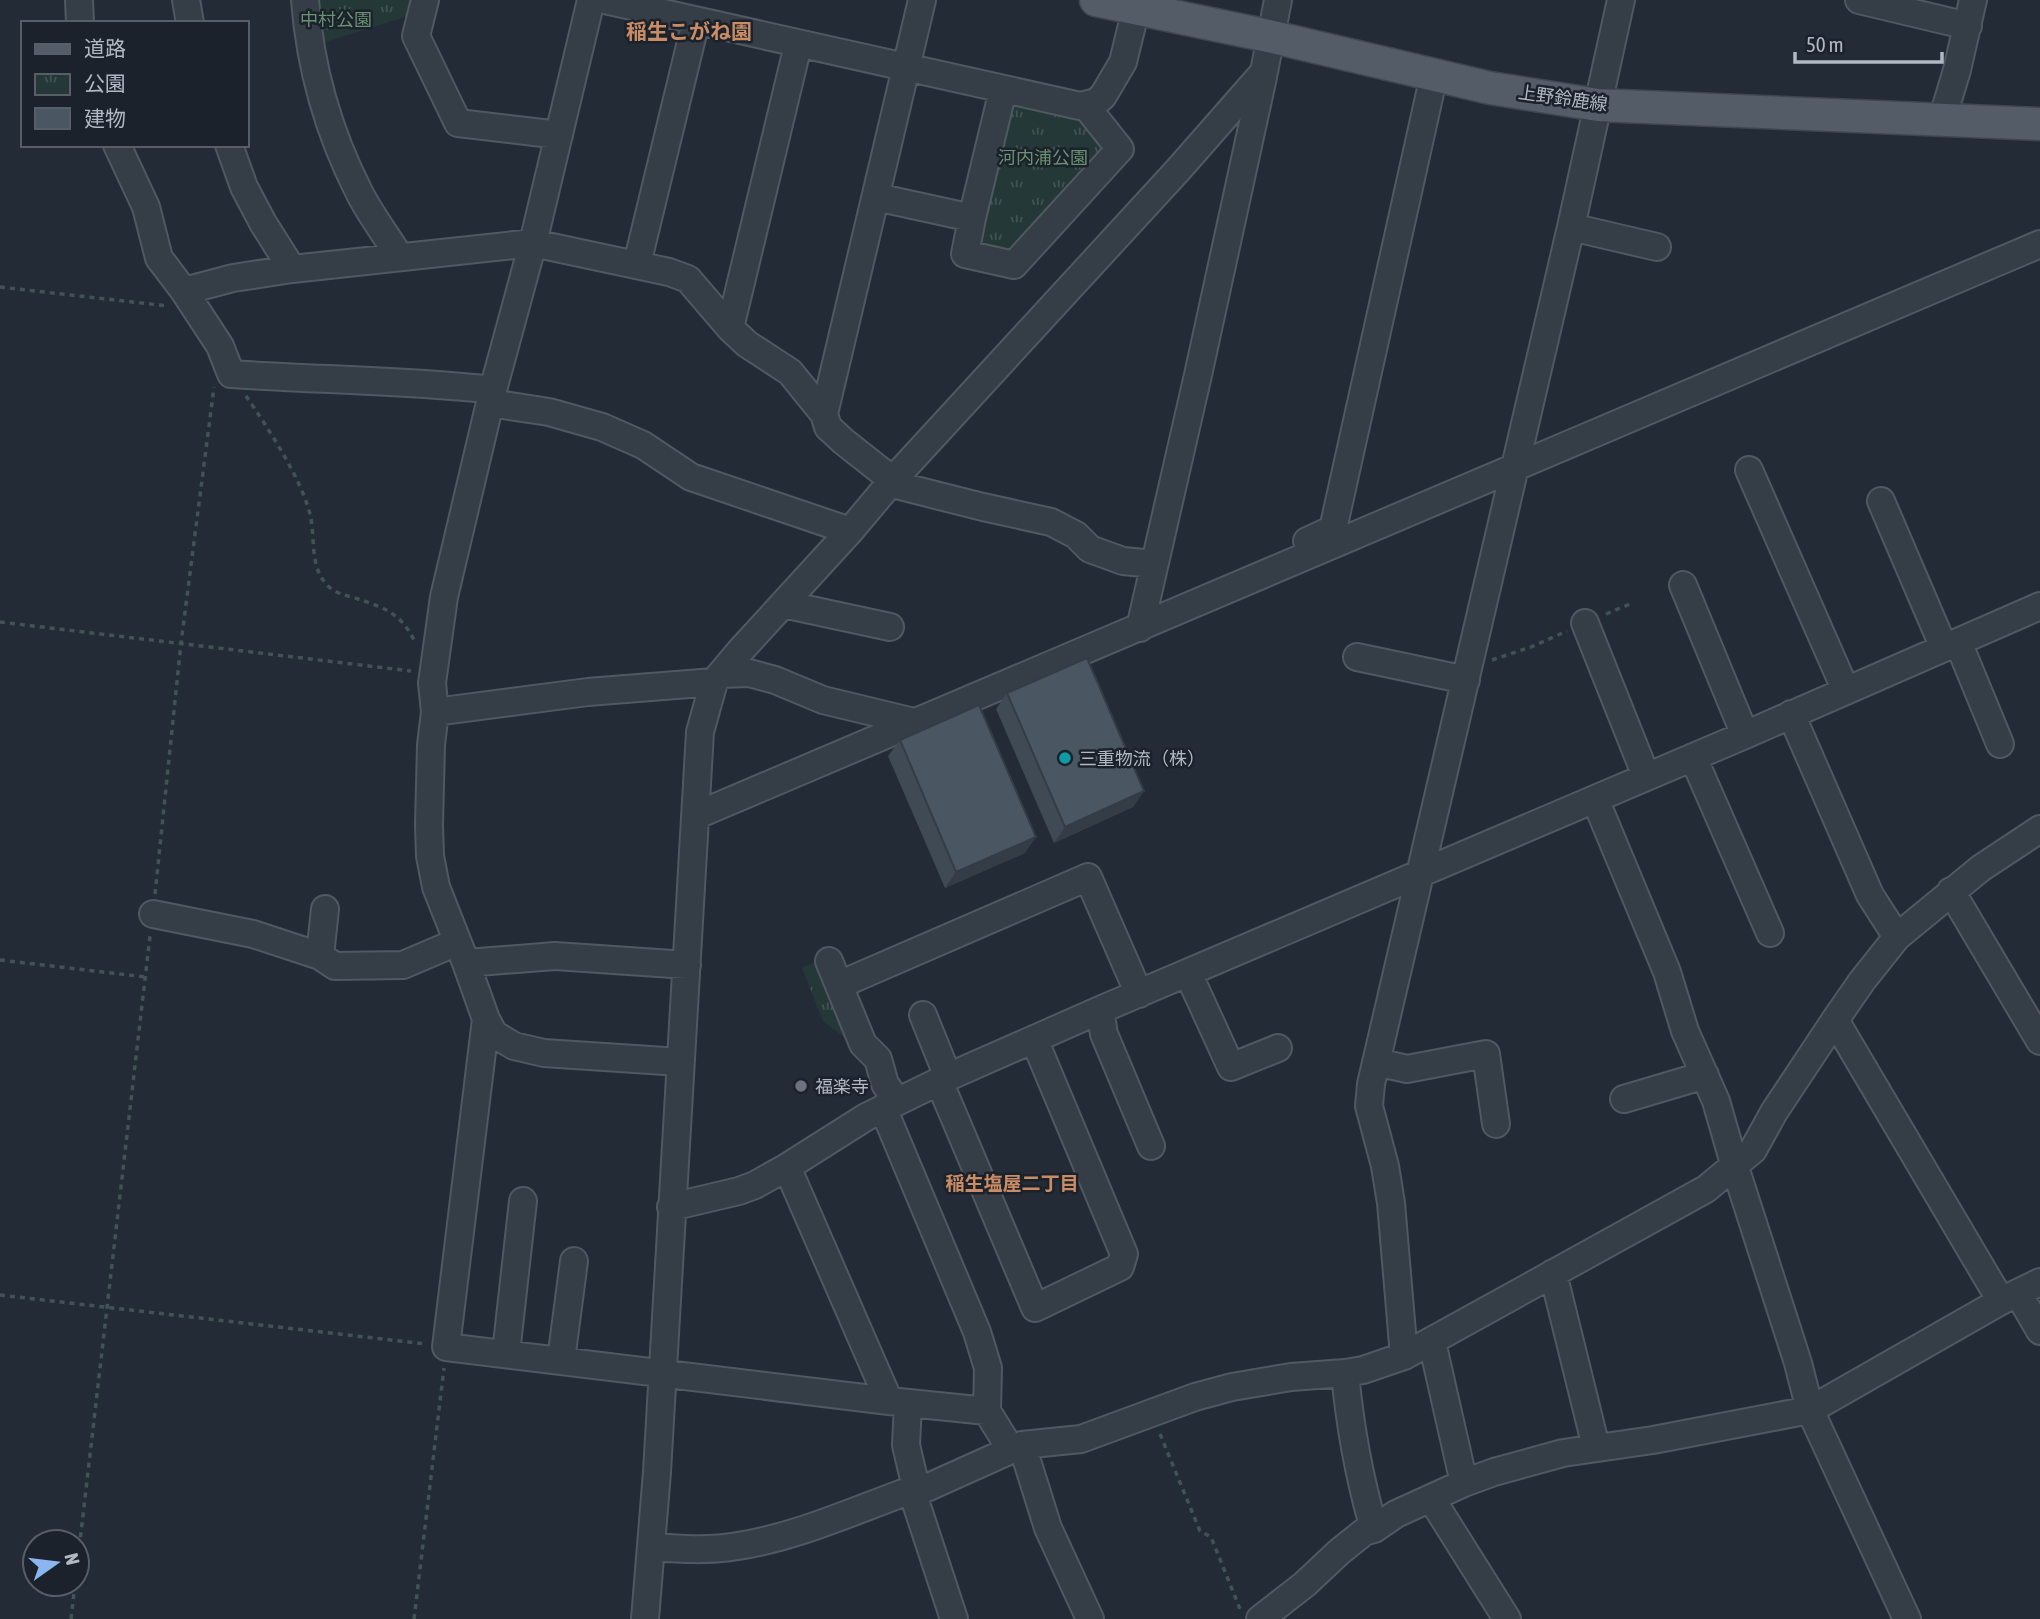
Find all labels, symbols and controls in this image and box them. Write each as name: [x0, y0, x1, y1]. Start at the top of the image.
park label: 中村公園: [300, 9, 372, 30]
district label: 稲生こがね園: [626, 19, 752, 43]
legend: [21, 21, 248, 147]
scale bar: [1795, 21, 1942, 65]
text: 50 m: [1806, 32, 1844, 56]
text: 道路: [84, 36, 126, 60]
text: 公園: [84, 71, 126, 95]
street label: 上野鈴鹿線: [1517, 81, 1609, 115]
text: 建物: [84, 106, 126, 130]
park label: 河内浦公園: [998, 147, 1088, 168]
place label: 三重物流（株）: [1079, 748, 1205, 769]
marker: 三重物流（株）: [1057, 750, 1073, 766]
place label: 福楽寺: [815, 1076, 869, 1097]
marker: 福楽寺: [793, 1078, 809, 1094]
district label: 稲生塩屋二丁目: [945, 1172, 1079, 1194]
north arrow: [21, 1528, 91, 1598]
text: N: [60, 1551, 85, 1567]

